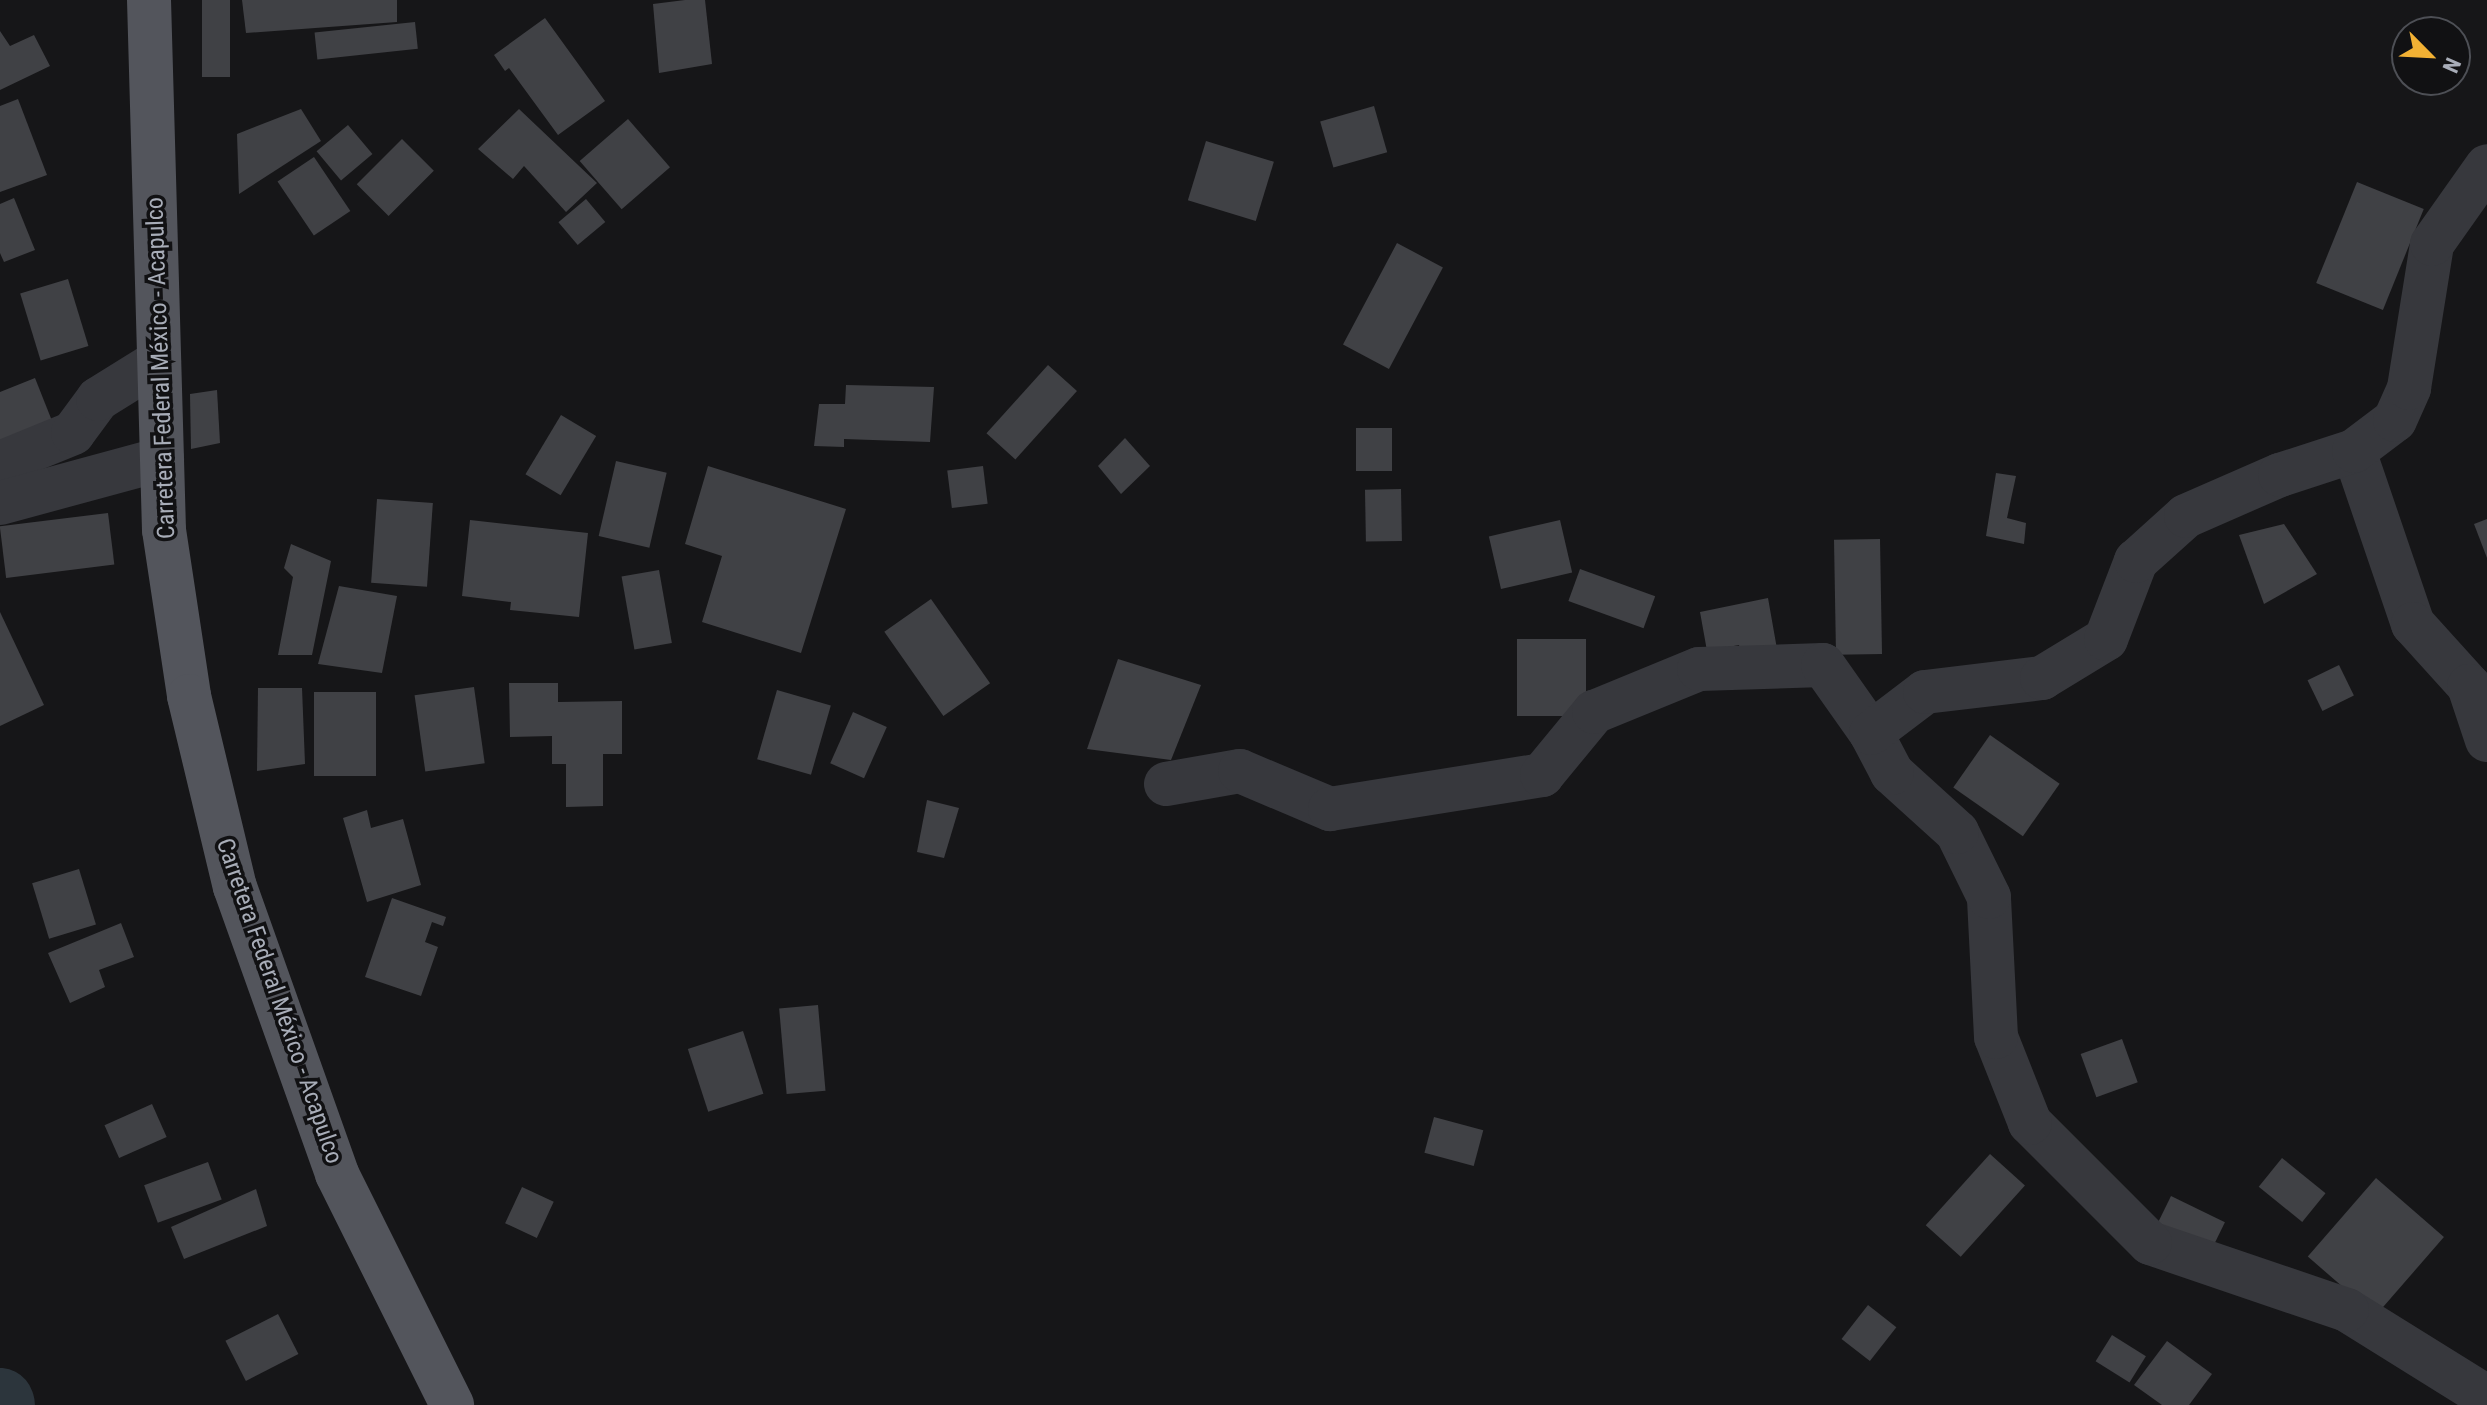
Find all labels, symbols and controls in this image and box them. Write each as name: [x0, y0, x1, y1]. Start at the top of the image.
north arrow: [2391, 16, 2471, 96]
text: N: [2437, 54, 2466, 76]
street label: Carretera Federal México - Acapulco: [141, 197, 181, 539]
street label: Carretera Federal México - Acapulco: [210, 835, 348, 1167]

